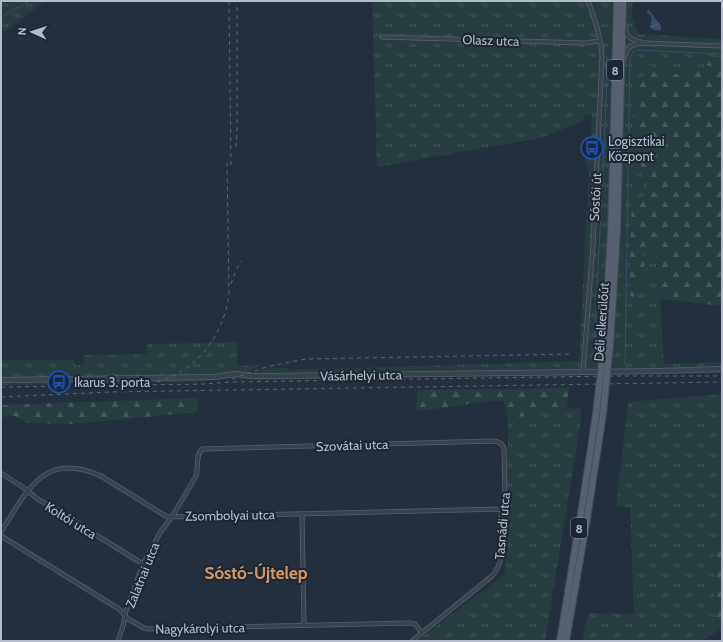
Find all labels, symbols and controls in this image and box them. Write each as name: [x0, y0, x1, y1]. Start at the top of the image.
north arrow: [12, 12, 52, 52]
text: N: [15, 27, 29, 36]
street label: Olasz utca: [462, 31, 520, 49]
road number: 8: [607, 60, 623, 80]
place label: Logisztikai Központ: [608, 133, 664, 164]
bus stop icon: Logisztikai Központ: [579, 135, 605, 161]
street label: Sóstói út: [586, 172, 604, 222]
street label: Déli elkerülőút: [590, 281, 612, 362]
street label: Vásárhelyi utca: [320, 366, 403, 384]
bus stop icon: Ikarus 3. porta: [46, 369, 72, 395]
place label: Ikarus 3. porta: [74, 374, 151, 390]
street label: Szovátai utca: [316, 436, 389, 454]
street label: Tasnádi utca: [491, 491, 513, 560]
street label: Koltói utca: [42, 498, 100, 542]
street label: Zsombolyai utca: [185, 506, 276, 524]
road number: 8: [571, 518, 587, 538]
street label: Zalatnai utca: [122, 539, 163, 610]
district label: Sóstó-Újtelep: [205, 563, 308, 583]
street label: Nagykárolyi utca: [155, 619, 246, 637]

